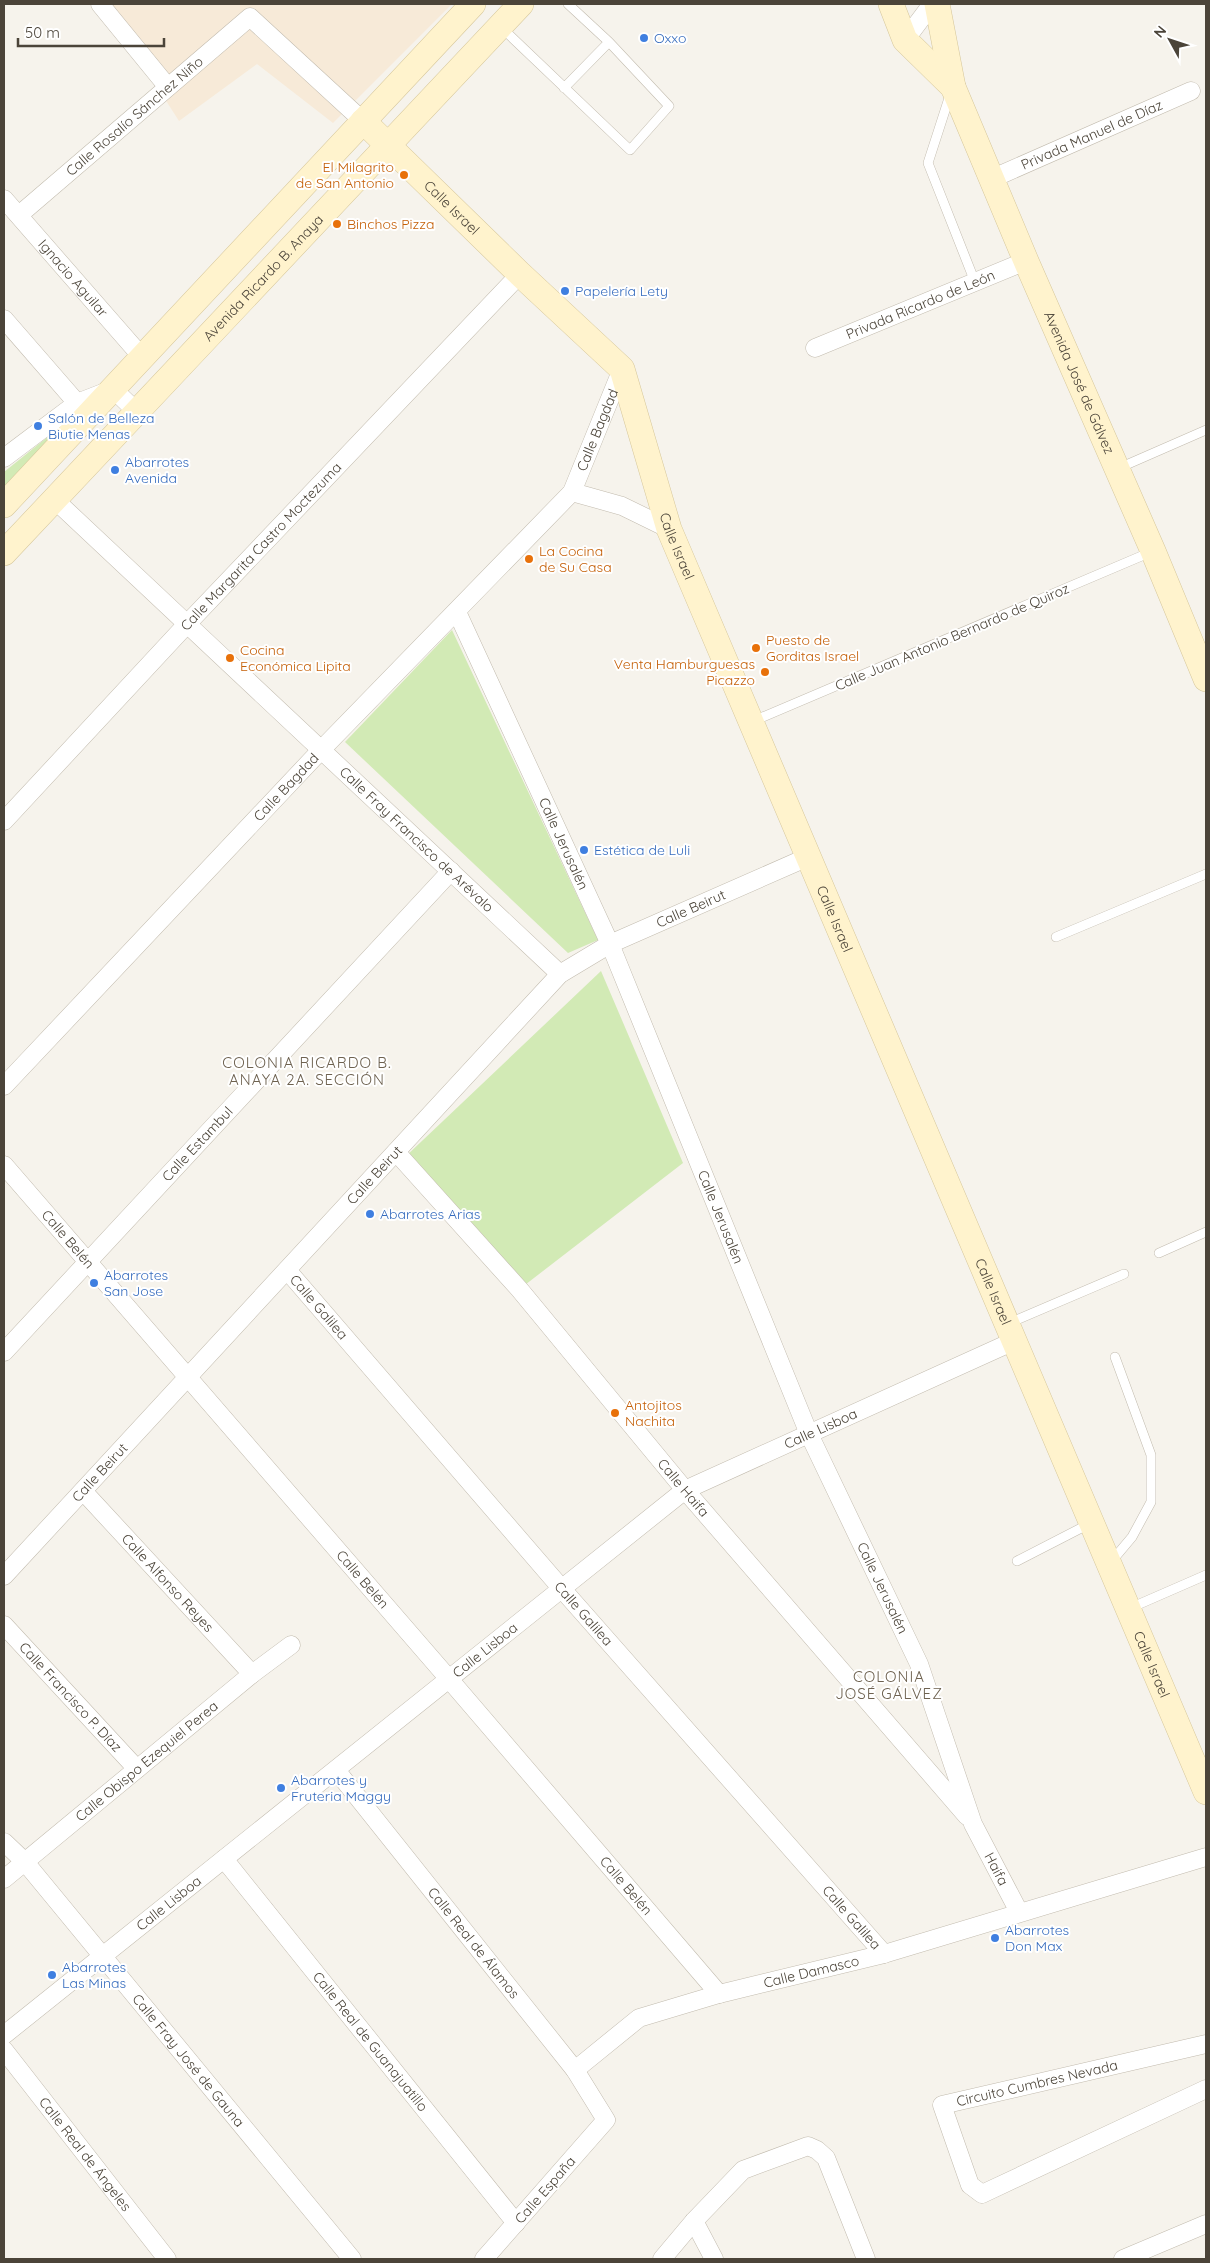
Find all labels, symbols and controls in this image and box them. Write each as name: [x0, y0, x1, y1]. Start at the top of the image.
scale bar: [18, 15, 164, 47]
north arrow: [1145, 15, 1195, 65]
text: N: [1150, 22, 1170, 41]
text: 50 m: [25, 23, 60, 42]
place label: Oxxo: [654, 29, 686, 47]
marker: Oxxo: [638, 32, 650, 44]
street label: Calle Rosalío Sánchez Niño: [62, 52, 207, 180]
street label: Privada Manuel de Díaz: [1018, 96, 1166, 174]
place label: El Milagrito de San Antonio: [296, 158, 394, 192]
marker: El Milagrito de San Antonio: [398, 169, 410, 181]
street label: Calle Israel: [420, 176, 483, 239]
street label: Avenida Ricardo B. Anaya: [199, 211, 327, 345]
place label: Binchos Pizza: [347, 215, 435, 233]
marker: Binchos Pizza: [331, 218, 343, 230]
street label: Ignacio Aguilar: [34, 236, 112, 321]
street label: Privada Ricardo de León: [843, 266, 998, 343]
place label: Papelería Lety: [575, 282, 668, 300]
marker: Papelería Lety: [559, 285, 571, 297]
street label: Avenida José de Gálvez: [1040, 308, 1119, 457]
street label: Calle Bagdad: [573, 386, 622, 474]
place label: Salón de Belleza Biutie Menas: [48, 409, 155, 443]
marker: Salón de Belleza Biutie Menas: [32, 420, 44, 432]
place label: Abarrotes Avenida: [125, 453, 189, 487]
street label: Calle Margarita Castro Moctezuma: [176, 458, 345, 634]
marker: Abarrotes Avenida: [109, 464, 121, 476]
street label: Calle Israel: [656, 510, 698, 582]
place label: La Cocina de Su Casa: [539, 542, 612, 576]
marker: La Cocina de Su Casa: [523, 553, 535, 565]
street label: Calle Juan Antonio Bernardo de Quiroz: [832, 579, 1072, 695]
place label: Puesto de Gorditas Israel: [766, 631, 859, 665]
place label: Cocina Económica Lipita: [240, 641, 351, 675]
marker: Puesto de Gorditas Israel: [750, 642, 762, 654]
marker: Cocina Económica Lipita: [224, 652, 236, 664]
place label: Venta Hamburguesas Picazzo: [614, 655, 755, 689]
marker: Venta Hamburguesas Picazzo: [759, 666, 771, 678]
street label: Calle Bagdad: [250, 749, 323, 825]
street label: Calle Fray Francisco de Arévalo: [336, 763, 497, 916]
street label: Calle Jerusalén: [535, 795, 593, 892]
place label: Estética de Luli: [594, 841, 690, 859]
marker: Estética de Luli: [578, 844, 590, 856]
street label: Calle Israel: [813, 883, 857, 955]
street label: Calle Beirut: [653, 885, 728, 932]
district label: COLONIA RICARDO B. ANAYA 2A. SECCIÓN: [222, 1053, 392, 1089]
street label: Calle Estambul: [158, 1103, 237, 1185]
street label: Calle Beirut: [343, 1141, 406, 1208]
street label: Calle Jerusalén: [694, 1167, 748, 1266]
place label: Abarrotes Arias: [380, 1205, 480, 1223]
street label: Calle Belén: [38, 1206, 98, 1272]
marker: Abarrotes Arias: [364, 1208, 376, 1220]
street label: Calle Israel: [971, 1256, 1015, 1328]
place label: Abarrotes San Jose: [104, 1266, 168, 1300]
street label: Calle Galilea: [286, 1271, 352, 1343]
marker: Abarrotes San Jose: [88, 1277, 100, 1289]
place label: Antojitos Nachita: [625, 1396, 682, 1430]
street label: Calle Lisboa: [781, 1404, 860, 1453]
marker: Antojitos Nachita: [609, 1407, 621, 1419]
street label: Calle Beirut: [68, 1439, 132, 1506]
street label: Calle Haifa: [654, 1455, 713, 1521]
street label: Calle Alfonso Reyes: [118, 1530, 218, 1636]
street label: Calle Jerusalén: [853, 1539, 912, 1637]
street label: Calle Belén: [332, 1546, 393, 1612]
street label: Calle Galilea: [551, 1578, 617, 1650]
street label: Calle Lisboa: [449, 1619, 521, 1682]
street label: Calle Israel: [1130, 1628, 1174, 1700]
street label: Calle Francisco P. Díaz: [15, 1638, 126, 1756]
district label: COLONIA JOSÉ GÁLVEZ: [835, 1667, 943, 1703]
street label: Calle Obispo Ezequiel Perea: [72, 1697, 222, 1825]
place label: Abarrotes y Fruteria Maggy: [291, 1771, 391, 1805]
marker: Abarrotes y Fruteria Maggy: [275, 1782, 287, 1794]
street label: Haifa: [980, 1849, 1013, 1889]
street label: Calle Belén: [596, 1852, 656, 1919]
street label: Calle Lisboa: [133, 1872, 205, 1935]
street label: Calle Galilea: [818, 1881, 885, 1953]
street label: Calle Real de Álamos: [424, 1884, 524, 2002]
place label: Abarrotes Don Max: [1005, 1921, 1069, 1955]
marker: Abarrotes Don Max: [989, 1932, 1001, 1944]
street label: Calle Damasco: [762, 1951, 861, 1992]
place label: Abarrotes Las Minas: [62, 1958, 126, 1992]
street label: Calle Real de Guanajuatillo: [309, 1968, 432, 2115]
marker: Abarrotes Las Minas: [46, 1969, 58, 1981]
street label: Calle Fray José de Gauna: [128, 1990, 248, 2131]
street label: Circuito Cumbres Nevada: [955, 2056, 1119, 2110]
street label: Calle Real de Ángeles: [35, 2093, 135, 2215]
street label: Calle España: [511, 2152, 579, 2228]

